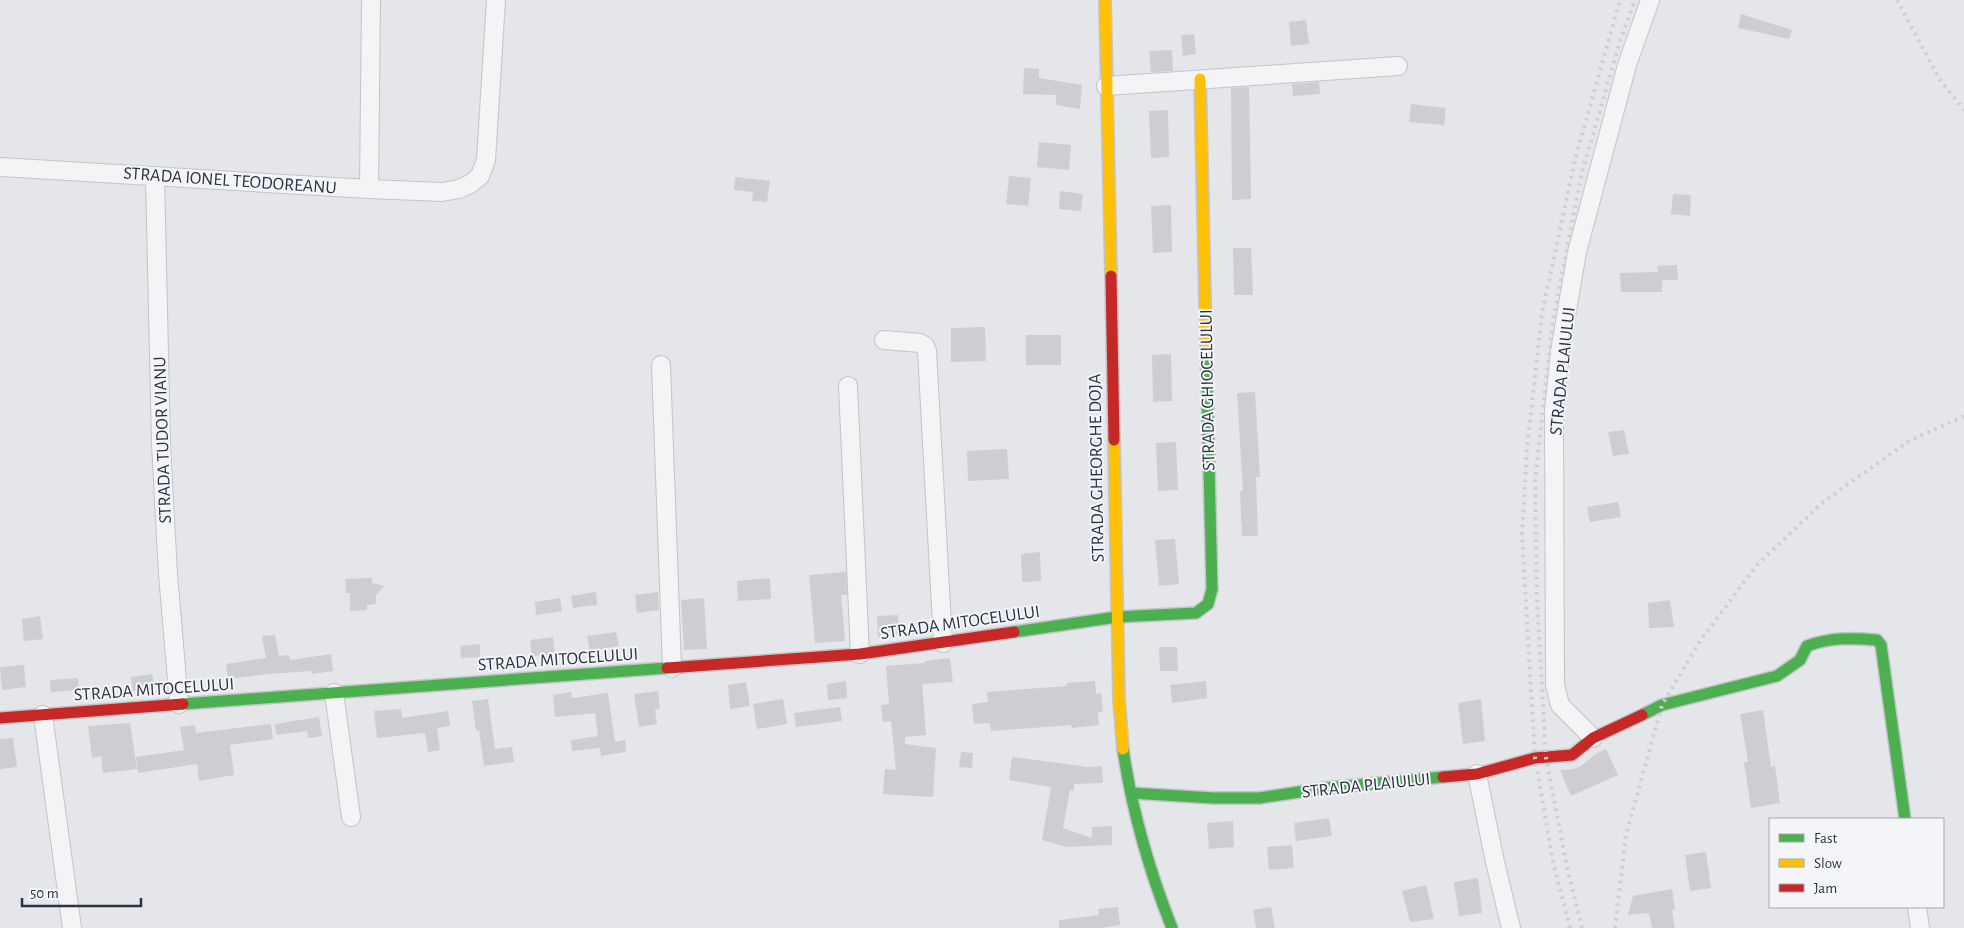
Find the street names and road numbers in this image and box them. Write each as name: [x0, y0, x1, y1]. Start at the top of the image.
street label: STRADA IONEL TEODOREANU: [123, 165, 337, 197]
street label: STRADA PLAIULUI: [1547, 306, 1579, 436]
street label: STRADA GHIOCELULUI: [1198, 309, 1218, 471]
street label: STRADA TUDOR VIANU: [151, 356, 175, 524]
street label: STRADA GHEORGHE DOJA: [1086, 373, 1108, 562]
street label: STRADA MITOCELULUI: [879, 603, 1041, 643]
street label: STRADA MITOCELULUI: [477, 645, 639, 675]
street label: STRADA MITOCELULUI: [73, 675, 235, 705]
street label: STRADA PLAIULUI: [1301, 770, 1431, 802]

